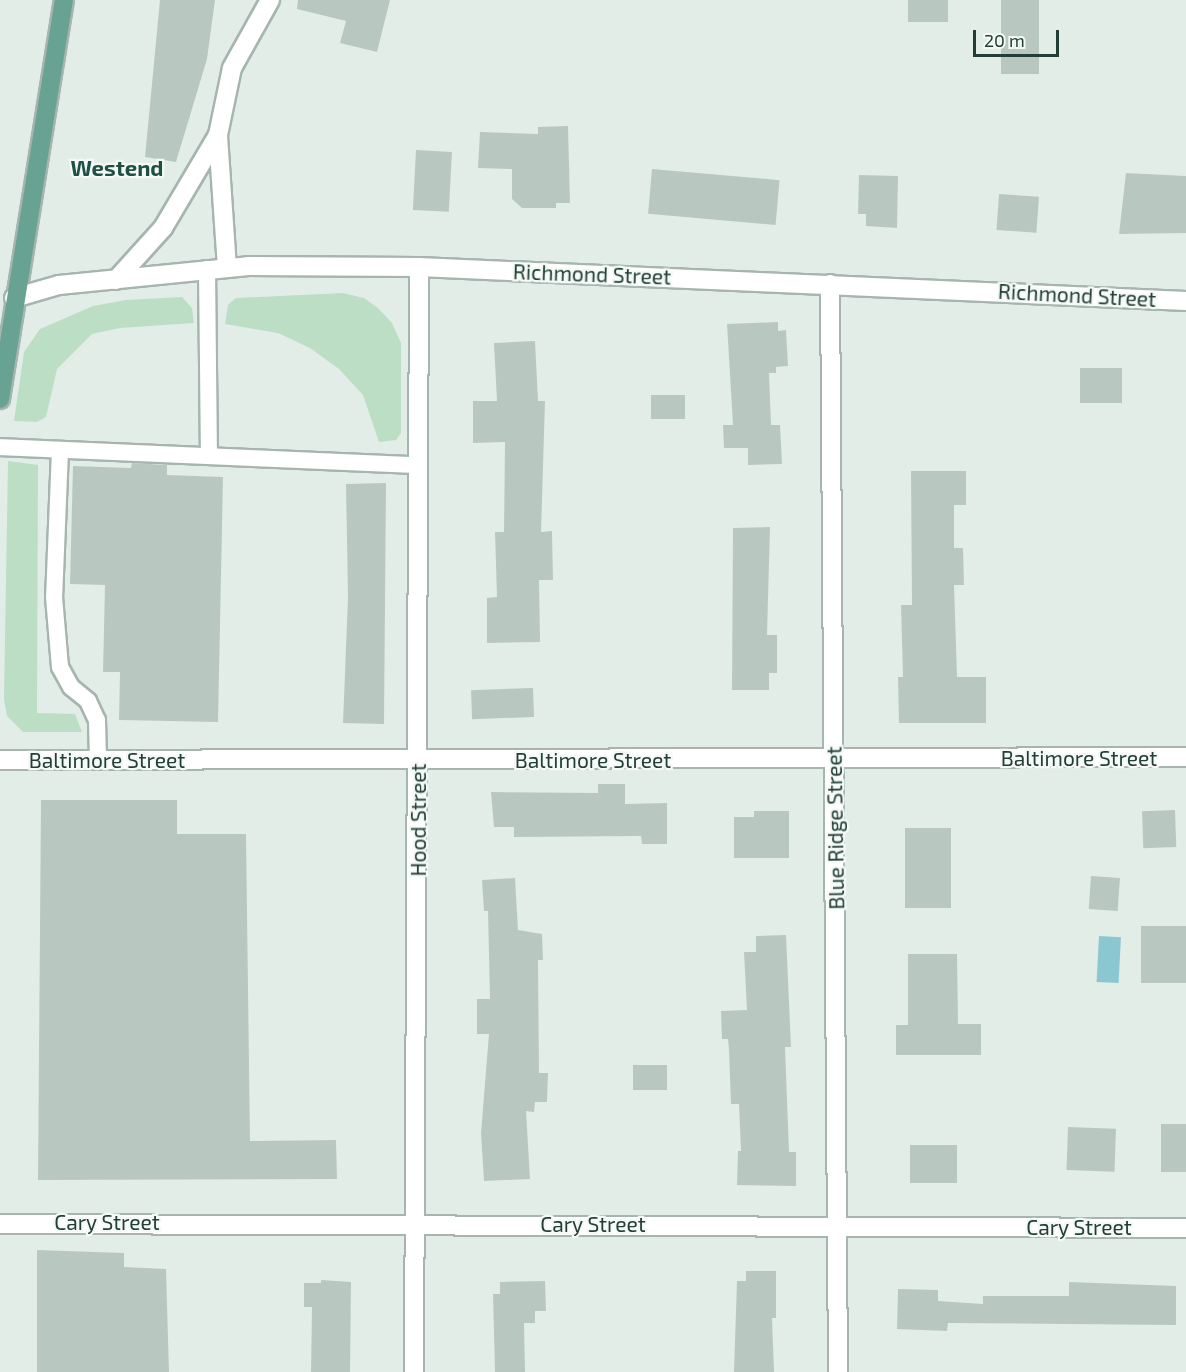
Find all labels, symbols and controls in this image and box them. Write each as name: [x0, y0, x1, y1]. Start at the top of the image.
scale bar: [976, 18, 1062, 56]
text: 20 m: [984, 29, 1025, 51]
district label: Westend: [71, 155, 163, 181]
street label: Richmond Street: [512, 259, 672, 289]
street label: Richmond Street: [997, 278, 1157, 312]
street label: Baltimore Street: [1001, 745, 1157, 771]
street label: Blue Ridge Street: [821, 746, 849, 910]
street label: Baltimore Street: [29, 747, 185, 773]
street label: Baltimore Street: [515, 747, 671, 773]
street label: Hood Street: [405, 764, 431, 876]
street label: Cary Street: [54, 1209, 160, 1235]
street label: Cary Street: [540, 1211, 646, 1237]
street label: Cary Street: [1026, 1214, 1132, 1240]

